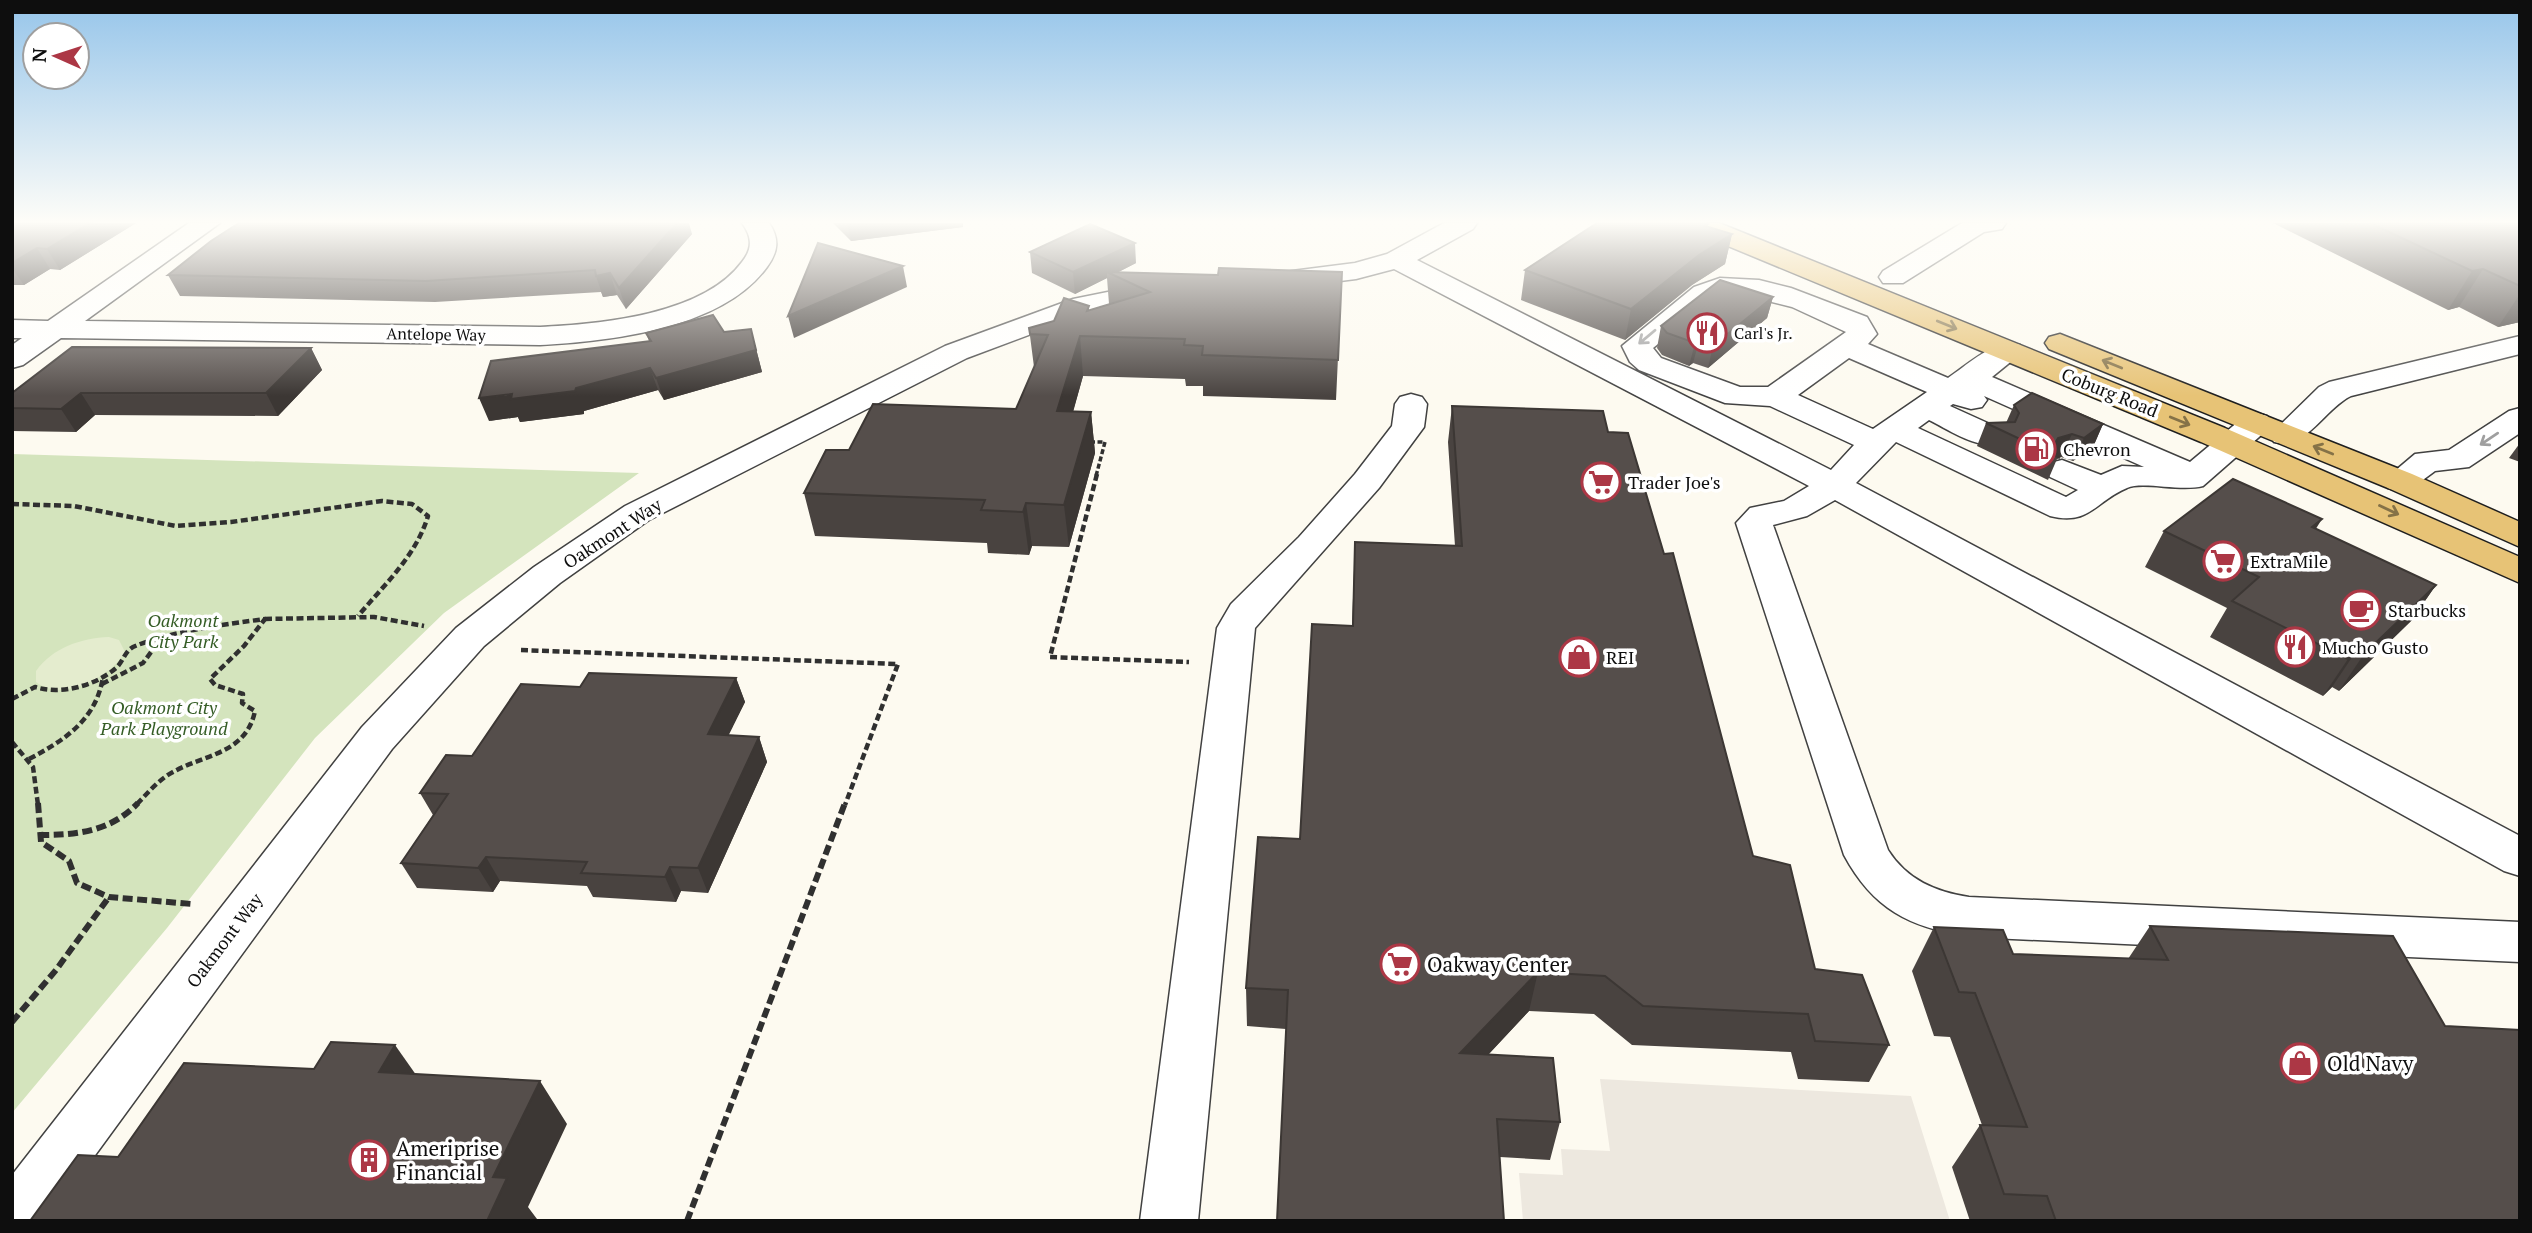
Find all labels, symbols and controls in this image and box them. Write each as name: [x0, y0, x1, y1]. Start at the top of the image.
north arrow: [21, 21, 91, 91]
text: N: [26, 47, 51, 63]
restaurant icon: Carl's Jr.: [1686, 312, 1728, 354]
one-way arrow: [1936, 320, 1957, 333]
street label: Antelope Way: [386, 322, 487, 346]
place label: Carl's Jr.: [1734, 322, 1793, 344]
one-way arrow: [1638, 329, 1656, 345]
one-way arrow: [2102, 357, 2123, 370]
street label: Coburg Road: [2058, 362, 2162, 422]
one-way arrow: [2169, 415, 2190, 428]
fuel station icon: Chevron: [2015, 428, 2057, 470]
one-way arrow: [2479, 432, 2499, 446]
place label: Chevron: [2063, 437, 2131, 461]
one-way arrow: [2312, 442, 2334, 455]
supermarket icon: Trader Joe's: [1580, 461, 1622, 503]
place label: Trader Joe's: [1628, 470, 1721, 494]
street label: Oakmont Way: [558, 492, 667, 574]
one-way arrow: [2378, 504, 2399, 517]
supermarket icon: ExtraMile: [2202, 540, 2244, 582]
place label: ExtraMile: [2250, 549, 2328, 573]
cafe icon: Starbucks: [2340, 589, 2382, 631]
place label: Starbucks: [2388, 598, 2466, 622]
park label: Oakmont City Park: [148, 608, 219, 653]
restaurant icon: Mucho Gusto: [2274, 626, 2316, 668]
place label: Mucho Gusto: [2322, 635, 2428, 659]
shop icon: REI: [1558, 636, 1600, 678]
place label: REI: [1606, 645, 1634, 669]
park label: Oakmont City Park Playground: [99, 695, 228, 740]
street label: Oakmont Way: [180, 887, 268, 992]
supermarket icon: Oakway Center: [1379, 943, 1421, 985]
place label: Oakway Center: [1427, 950, 1568, 978]
shop icon: Old Navy: [2279, 1042, 2321, 1084]
place label: Old Navy: [2327, 1049, 2414, 1077]
place label: Ameriprise Financial: [396, 1134, 499, 1186]
building icon: Ameriprise Financial: [348, 1139, 390, 1181]

